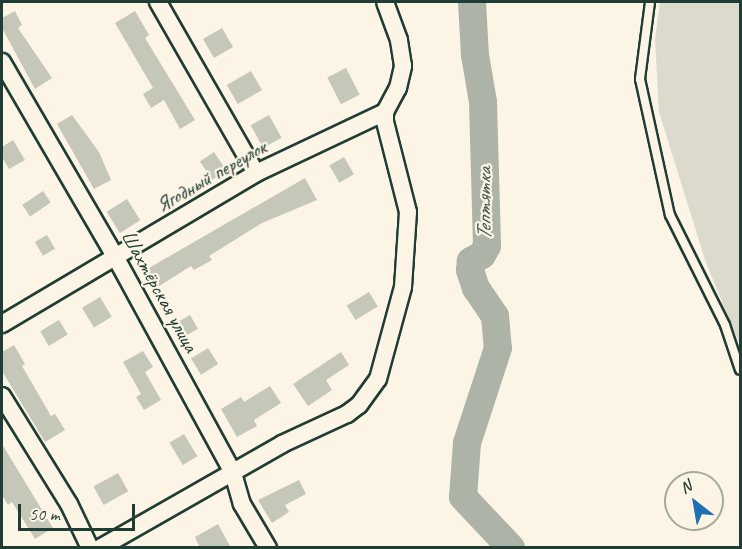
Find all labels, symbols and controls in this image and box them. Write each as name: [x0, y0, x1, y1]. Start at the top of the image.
street label: Ягодный переулок: [151, 134, 271, 218]
water label: Тептятка: [472, 167, 498, 241]
street label: Шахтёрская улица: [116, 225, 204, 357]
north arrow: [664, 471, 724, 531]
text: N: [676, 476, 695, 498]
scale bar: [21, 492, 138, 530]
text: 50 m: [29, 503, 60, 525]

